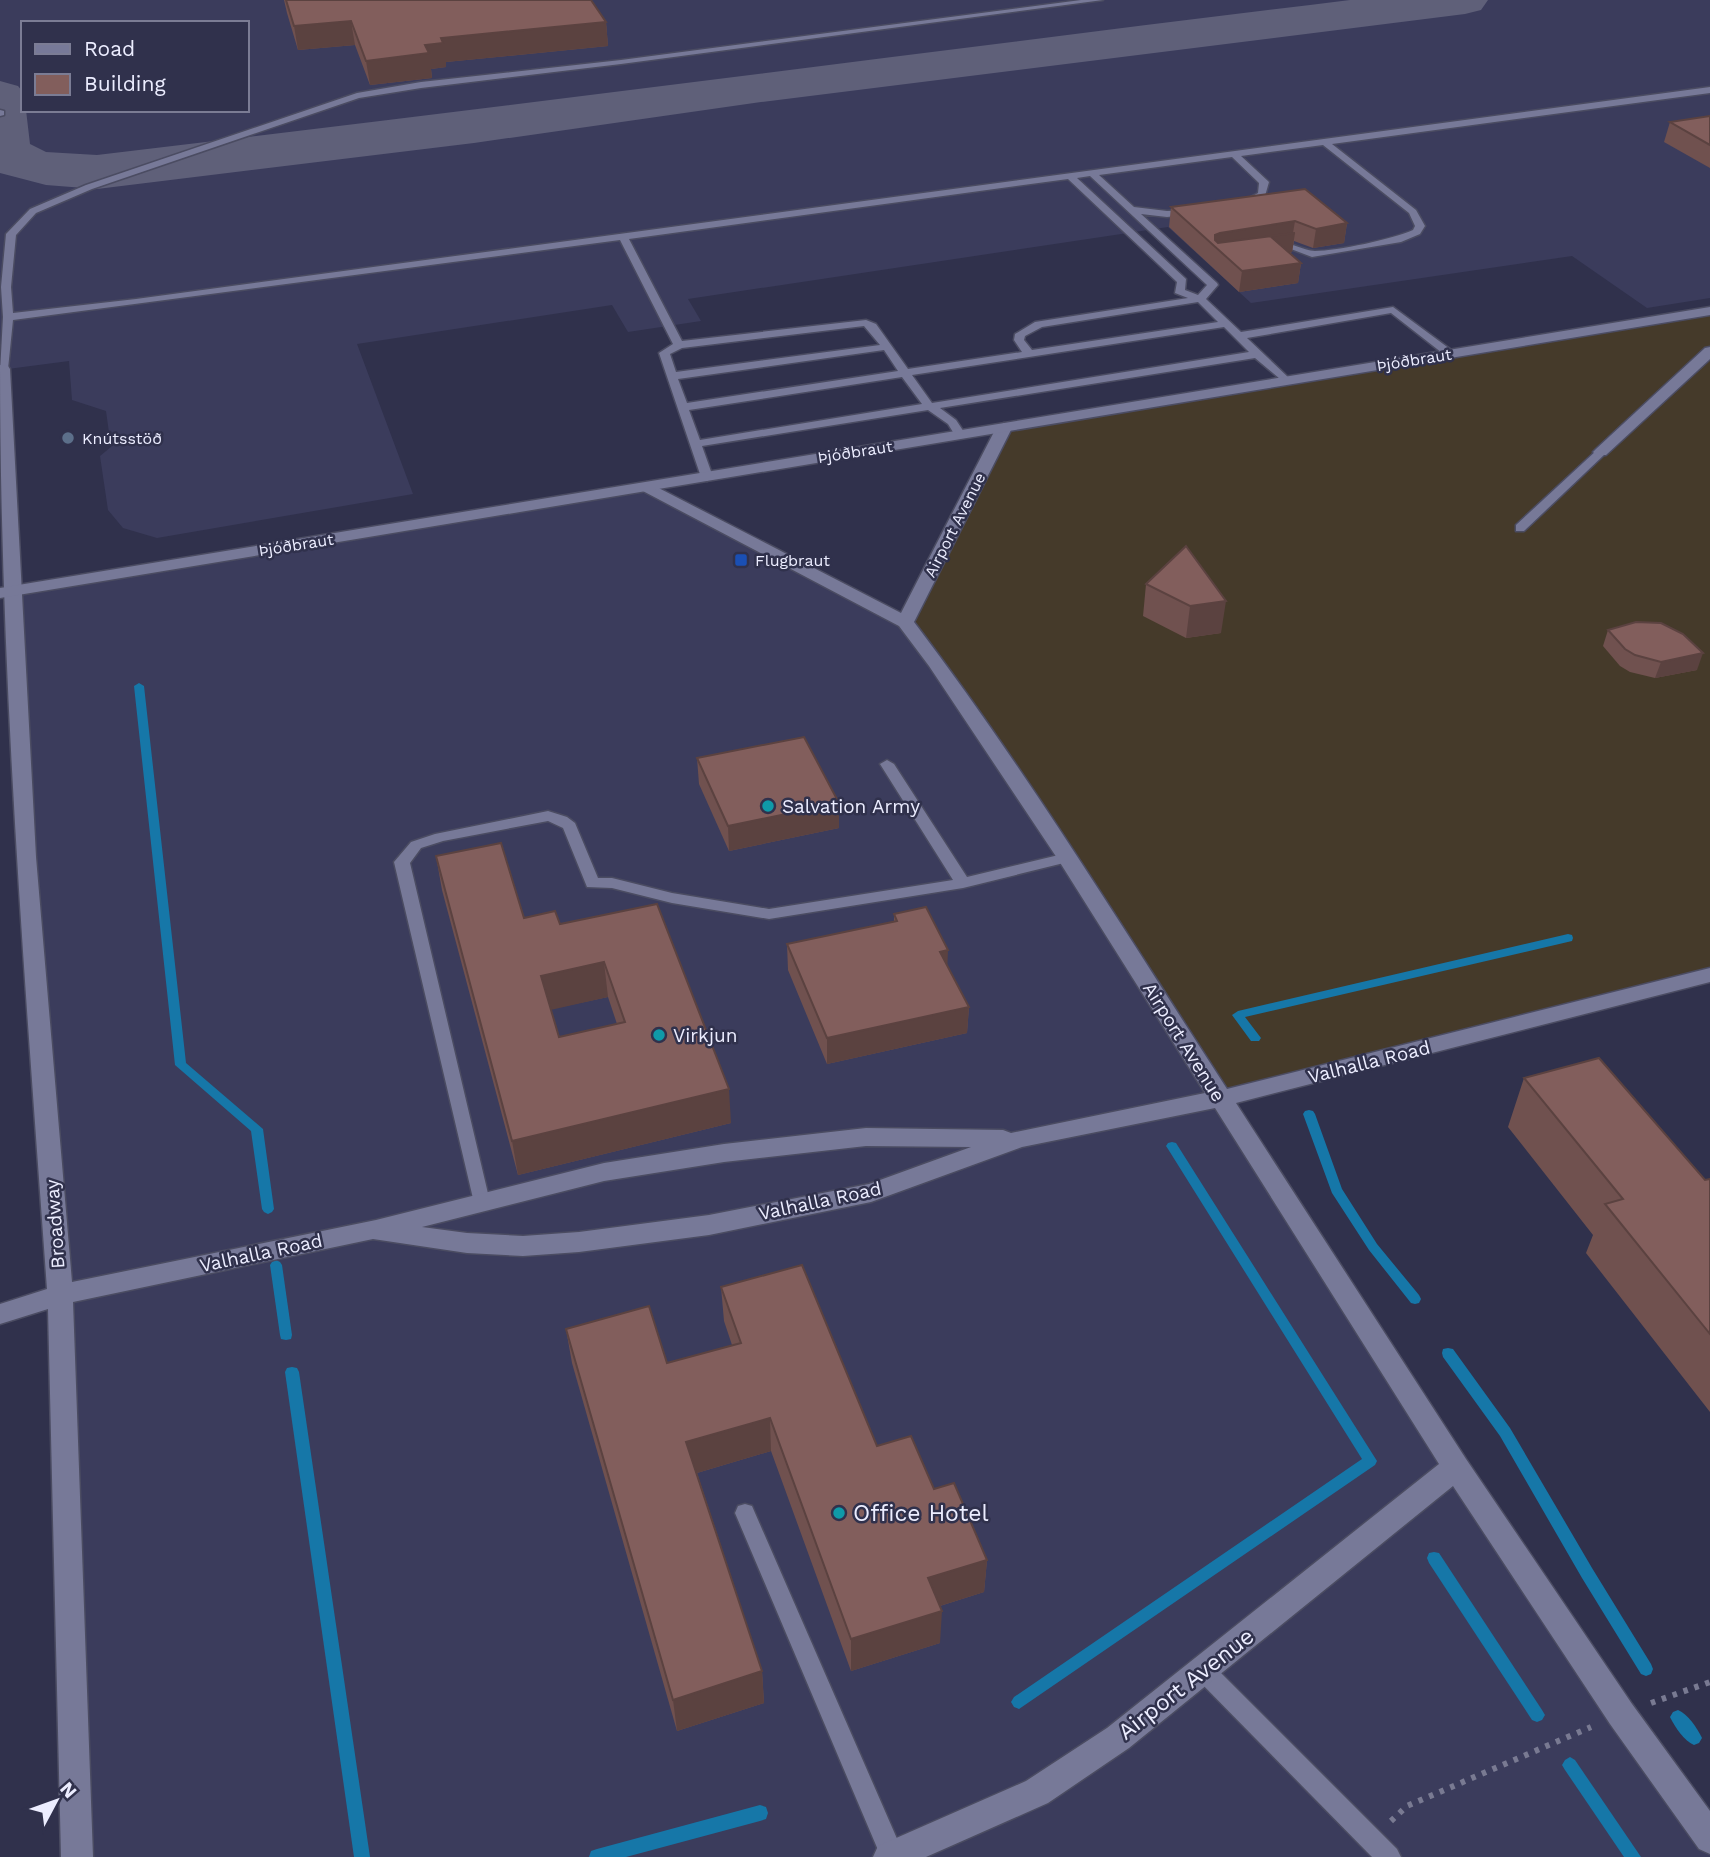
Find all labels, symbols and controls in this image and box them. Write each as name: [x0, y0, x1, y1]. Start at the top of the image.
legend: [21, 21, 248, 112]
text: Road: [84, 36, 135, 61]
text: Building: [84, 71, 166, 96]
street label: Þjóðbraut: [1375, 345, 1453, 375]
place label: Knútsstöð: [82, 429, 162, 448]
marker: Knútsstöð: [60, 430, 76, 446]
street label: Þjóðbraut: [816, 437, 894, 467]
street label: Airport Avenue: [920, 469, 990, 581]
street label: Þjóðbraut: [257, 530, 335, 560]
place label: Flugbraut: [755, 551, 830, 570]
marker: Flugbraut: [733, 552, 749, 568]
place label: Salvation Army: [782, 795, 920, 818]
marker: Salvation Army: [760, 798, 776, 814]
street label: Airport Avenue: [1138, 978, 1230, 1106]
place label: Virkjun: [673, 1024, 737, 1047]
marker: Virkjun: [651, 1027, 667, 1043]
street label: Valhalla Road: [1306, 1036, 1432, 1088]
street label: Valhalla Road: [756, 1177, 884, 1225]
street label: Broadway: [40, 1178, 70, 1269]
street label: Valhalla Road: [197, 1229, 325, 1277]
place label: Office Hotel: [853, 1500, 989, 1527]
marker: Office Hotel: [831, 1505, 847, 1521]
street label: Airport Avenue: [1112, 1622, 1260, 1746]
north arrow: [21, 1766, 91, 1836]
text: N: [55, 1777, 82, 1803]

